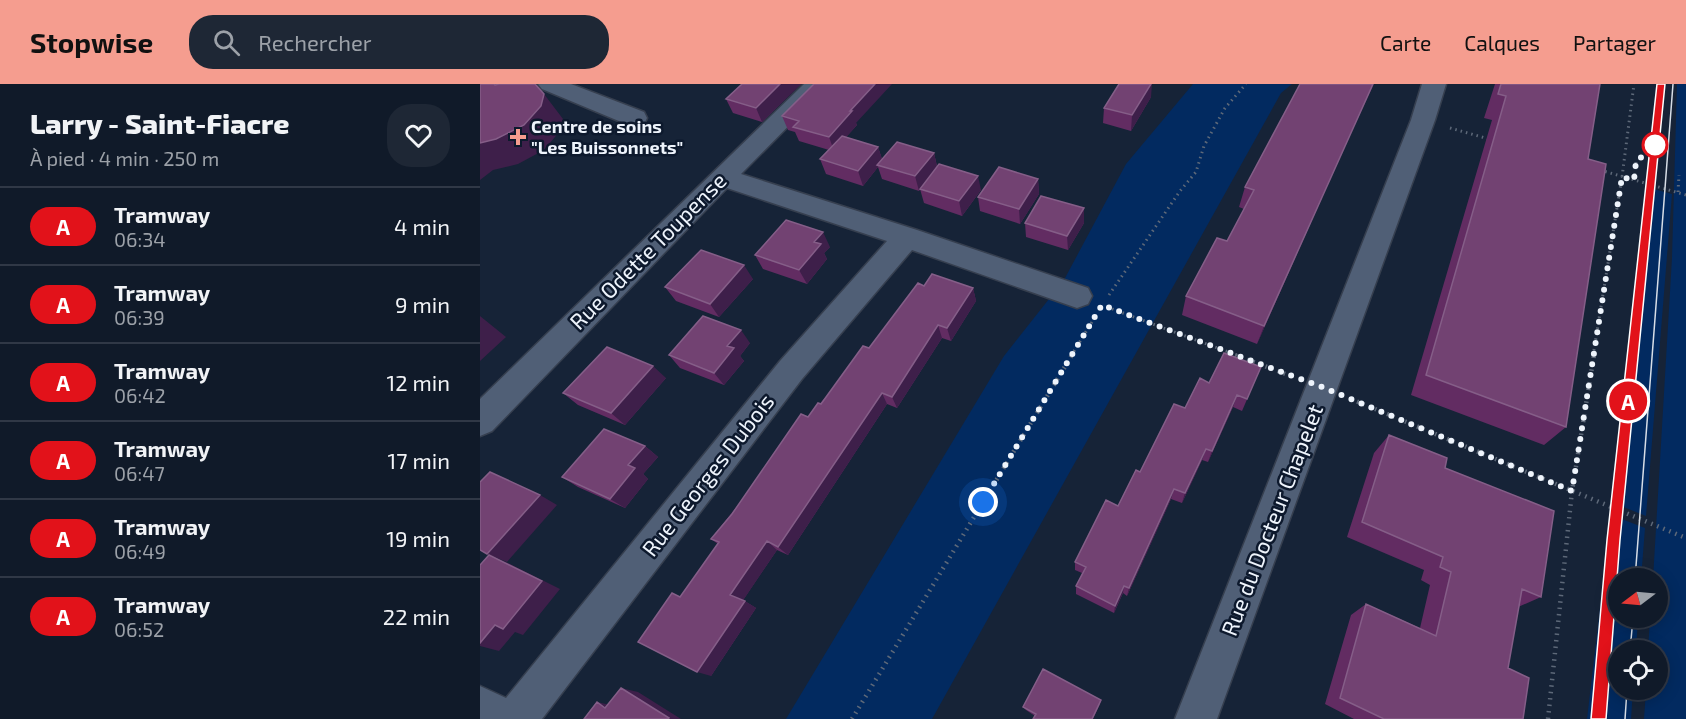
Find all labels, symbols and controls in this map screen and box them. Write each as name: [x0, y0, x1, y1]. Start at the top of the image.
search box: [189, 15, 609, 69]
text: Stopwise: [30, 25, 153, 59]
icon: search: [210, 26, 243, 59]
text: Rechercher: [258, 29, 372, 55]
text: Carte: [1380, 30, 1431, 55]
text: Calques: [1464, 30, 1540, 55]
text: Partager: [1573, 30, 1656, 55]
button: heart: [387, 104, 450, 167]
text: Larry - Saint-Fiacre: [30, 106, 289, 140]
place label: Centre de soins "Les Buissonnets": [531, 115, 683, 158]
marker: Centre de soins "Les Buissonnets": [509, 128, 527, 146]
unlabelled marker: [1642, 132, 1668, 158]
text: À pied · 4 min · 250 m: [30, 146, 219, 170]
street label: Rue Odette Toupense: [564, 167, 731, 334]
text: Tramway: [114, 201, 210, 227]
text: 4 min: [394, 213, 450, 239]
text: A: [56, 214, 70, 239]
text: 06:34: [114, 227, 166, 251]
text: Tramway: [114, 279, 210, 305]
text: 9 min: [395, 291, 450, 317]
text: A: [56, 292, 70, 317]
text: 06:39: [114, 305, 165, 329]
text: Tramway: [114, 357, 210, 383]
text: 12 min: [386, 369, 450, 395]
text: A: [56, 370, 70, 395]
line badge: A: [1608, 382, 1648, 420]
text: 06:42: [114, 383, 166, 407]
street label: Rue Georges Dubois: [636, 388, 779, 561]
text: A: [1621, 389, 1635, 414]
street label: Rue du Docteur Chapelet: [1215, 400, 1327, 639]
text: Tramway: [114, 435, 210, 461]
text: 17 min: [388, 447, 450, 473]
text: A: [56, 448, 70, 473]
text: 06:47: [114, 461, 165, 485]
your location: [968, 487, 998, 517]
text: Tramway: [114, 513, 210, 539]
text: 19 min: [386, 525, 450, 551]
text: A: [56, 526, 70, 551]
text: 06:49: [114, 539, 166, 563]
north arrow: [1608, 568, 1668, 628]
map controls: [1608, 568, 1668, 700]
text: Tramway: [114, 591, 210, 617]
text: 22 min: [383, 603, 450, 629]
text: A: [56, 604, 70, 629]
text: 06:52: [114, 617, 164, 641]
button: locate: [1608, 640, 1668, 700]

